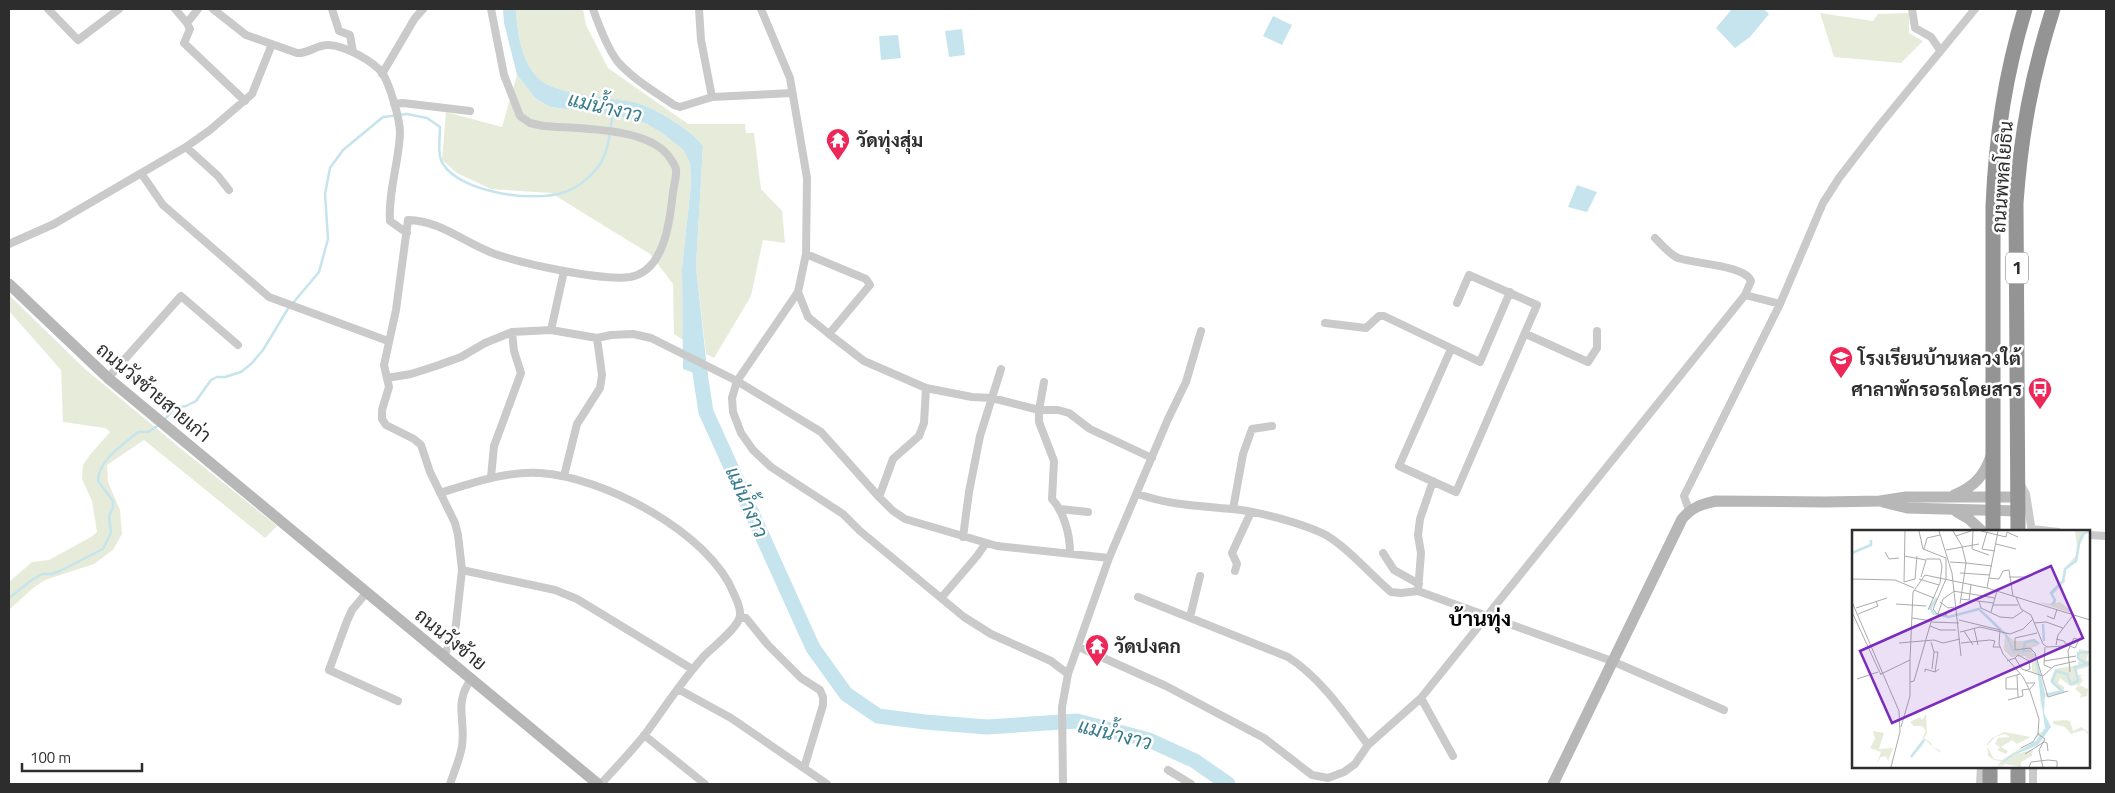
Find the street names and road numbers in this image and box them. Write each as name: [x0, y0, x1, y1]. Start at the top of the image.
street label: ถนนพหลโยธิน: [1983, 120, 2020, 234]
road number: 1: [2006, 252, 2028, 284]
street label: ถนนวังซ้ายสายเก่า: [90, 335, 218, 449]
street label: ถนนวังซ้าย: [409, 600, 494, 677]

